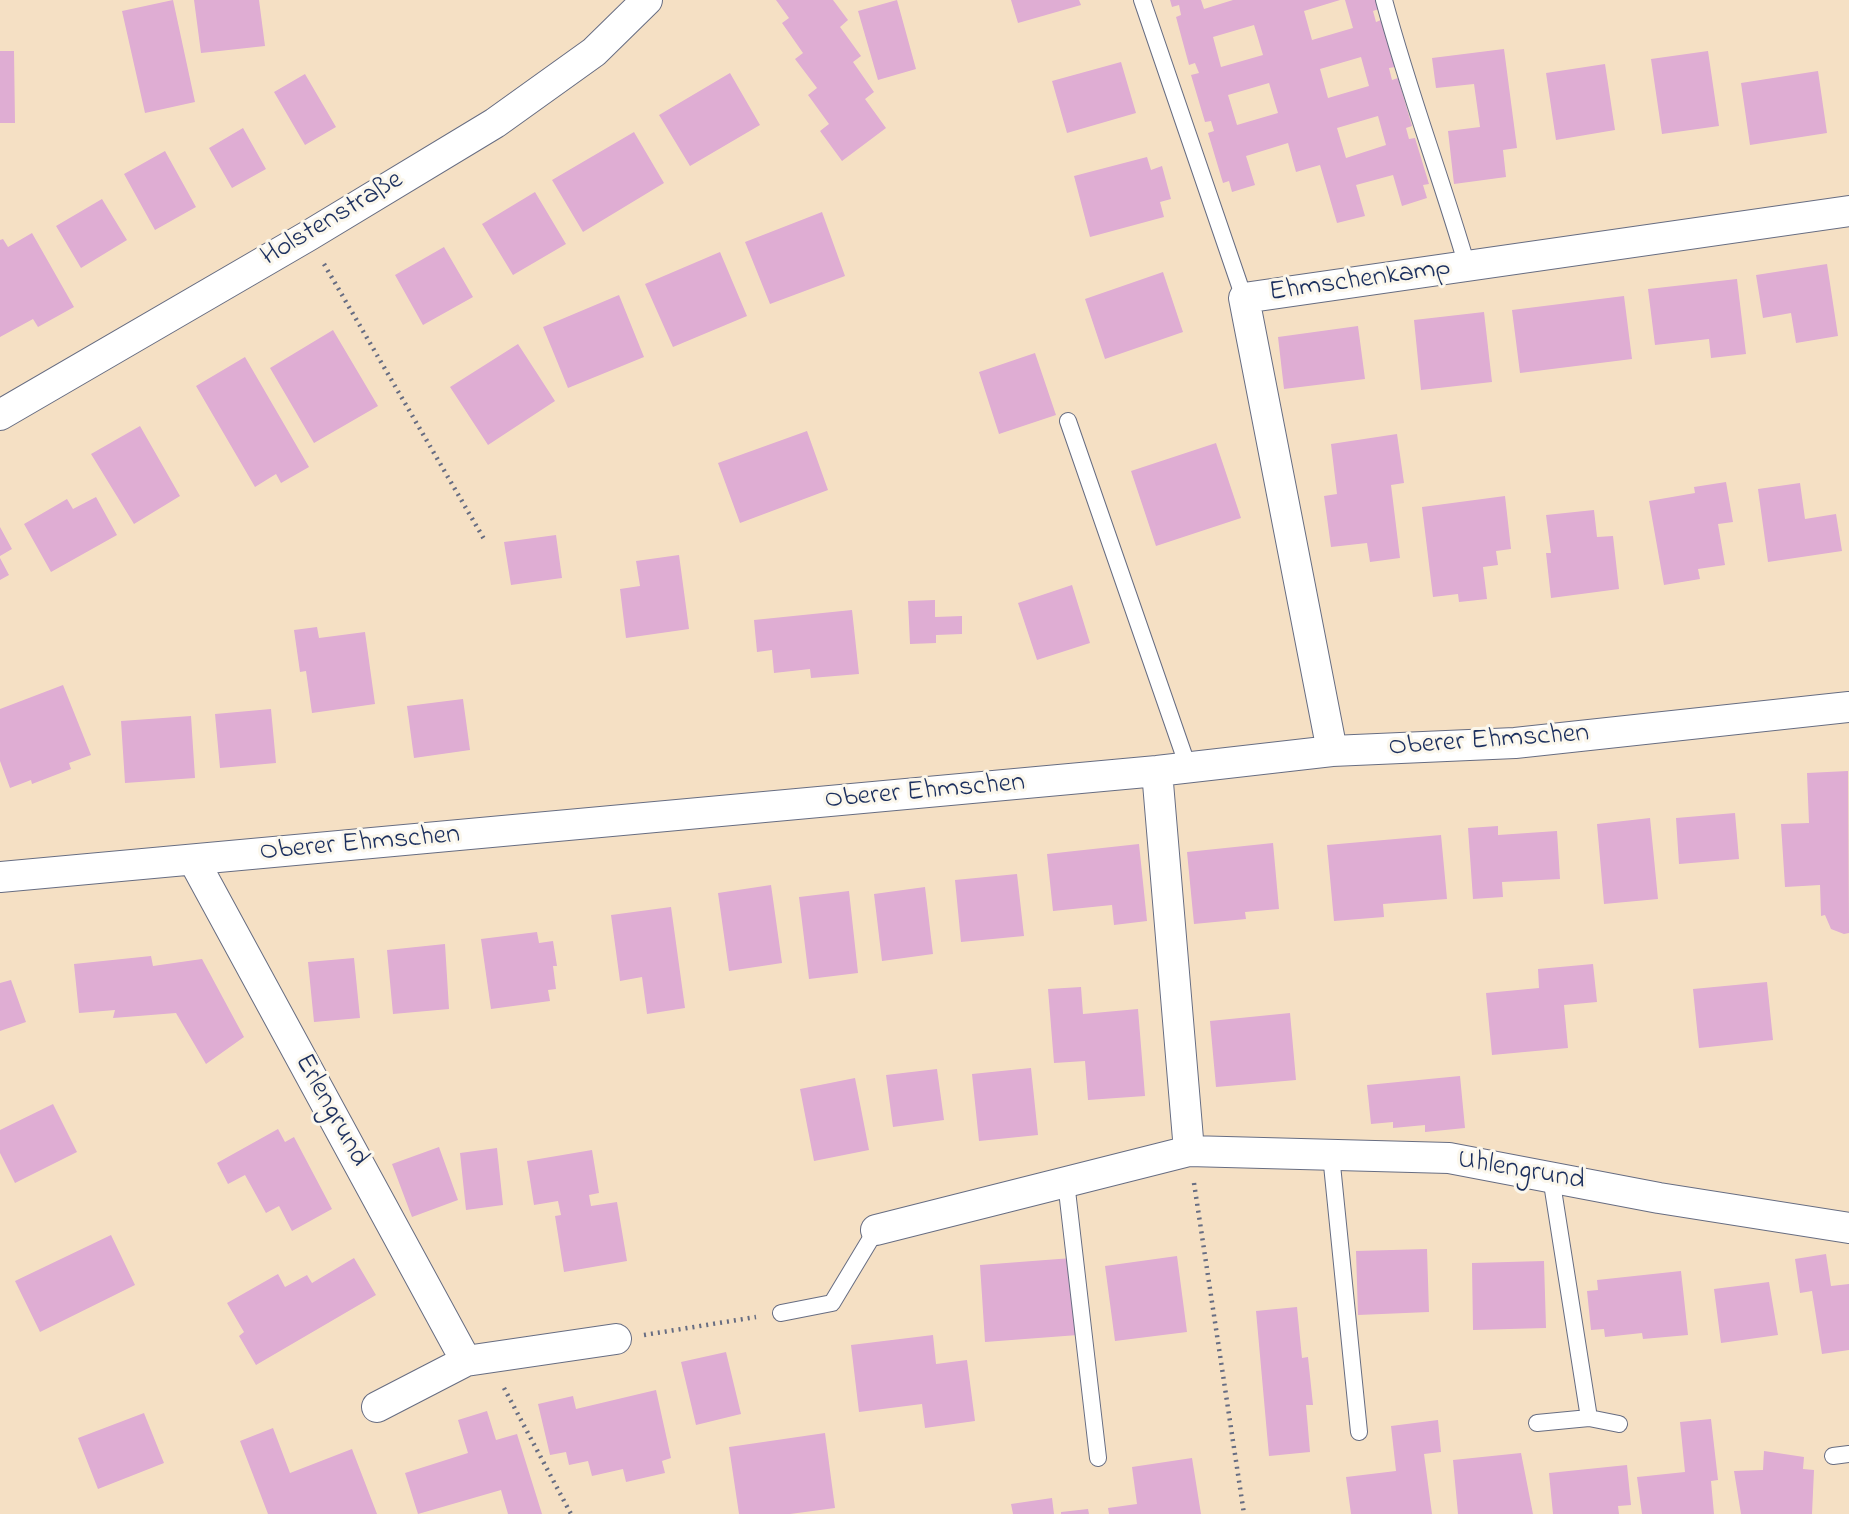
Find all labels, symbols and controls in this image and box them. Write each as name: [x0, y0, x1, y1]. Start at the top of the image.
street label: Holstenstraße: [256, 165, 410, 275]
street label: Ehmschenkamp: [1267, 253, 1453, 311]
street label: Oberer Ehmschen: [1388, 718, 1590, 766]
street label: Oberer Ehmschen: [823, 768, 1027, 818]
street label: Oberer Ehmschen: [258, 820, 462, 870]
street label: Erlengrund: [285, 1049, 375, 1173]
street label: Uhlengrund: [1455, 1144, 1587, 1200]

